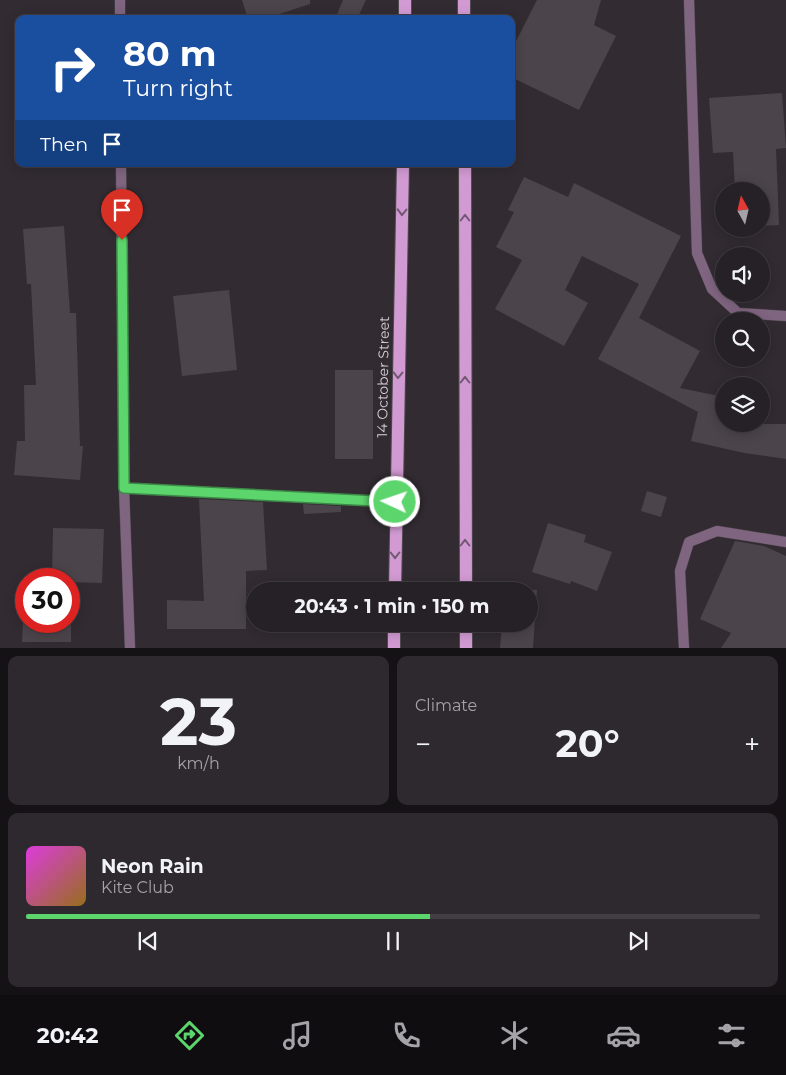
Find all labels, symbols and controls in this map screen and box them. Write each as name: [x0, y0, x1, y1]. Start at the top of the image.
text: 80 m: [123, 32, 217, 75]
icon: right: [40, 35, 105, 100]
text: Turn right: [123, 75, 233, 102]
icon: arrive: [98, 130, 126, 158]
text: Then: [40, 133, 88, 156]
north arrow: [715, 182, 770, 238]
map controls: [715, 182, 770, 432]
pin: [101, 189, 143, 240]
icon: arrive: [108, 196, 136, 224]
one-way arrow: [397, 209, 407, 217]
one-way arrow: [460, 213, 470, 221]
button: sound: [715, 247, 770, 302]
button: search: [715, 312, 770, 367]
street label: 14 October Street: [373, 316, 393, 438]
one-way arrow: [393, 372, 403, 379]
one-way arrow: [460, 376, 470, 384]
button: layers: [715, 377, 770, 432]
position arrow: [368, 475, 420, 527]
one-way arrow: [460, 538, 471, 546]
one-way arrow: [390, 552, 400, 559]
speed limit sign: 30: [15, 568, 80, 633]
text: 20:43 · 1 min · 150 m: [295, 595, 489, 618]
text: 23: [160, 682, 237, 761]
text: Climate: [415, 696, 477, 715]
text: 20°: [555, 720, 620, 767]
text: −: [415, 727, 431, 761]
text: +: [744, 727, 760, 761]
text: km/h: [177, 754, 220, 773]
text: Neon Rain: [101, 855, 204, 878]
text: Kite Club: [101, 878, 174, 897]
icon: previous: [134, 927, 162, 955]
icon: pause: [379, 927, 407, 955]
icon: next: [624, 927, 652, 955]
icon: directions: [172, 1018, 207, 1053]
icon: music: [280, 1018, 315, 1053]
icon: phone: [389, 1018, 424, 1053]
icon: climate: [497, 1018, 532, 1053]
icon: car: [606, 1018, 641, 1053]
icon: filters: [714, 1018, 749, 1053]
text: 20:42: [37, 1022, 99, 1049]

